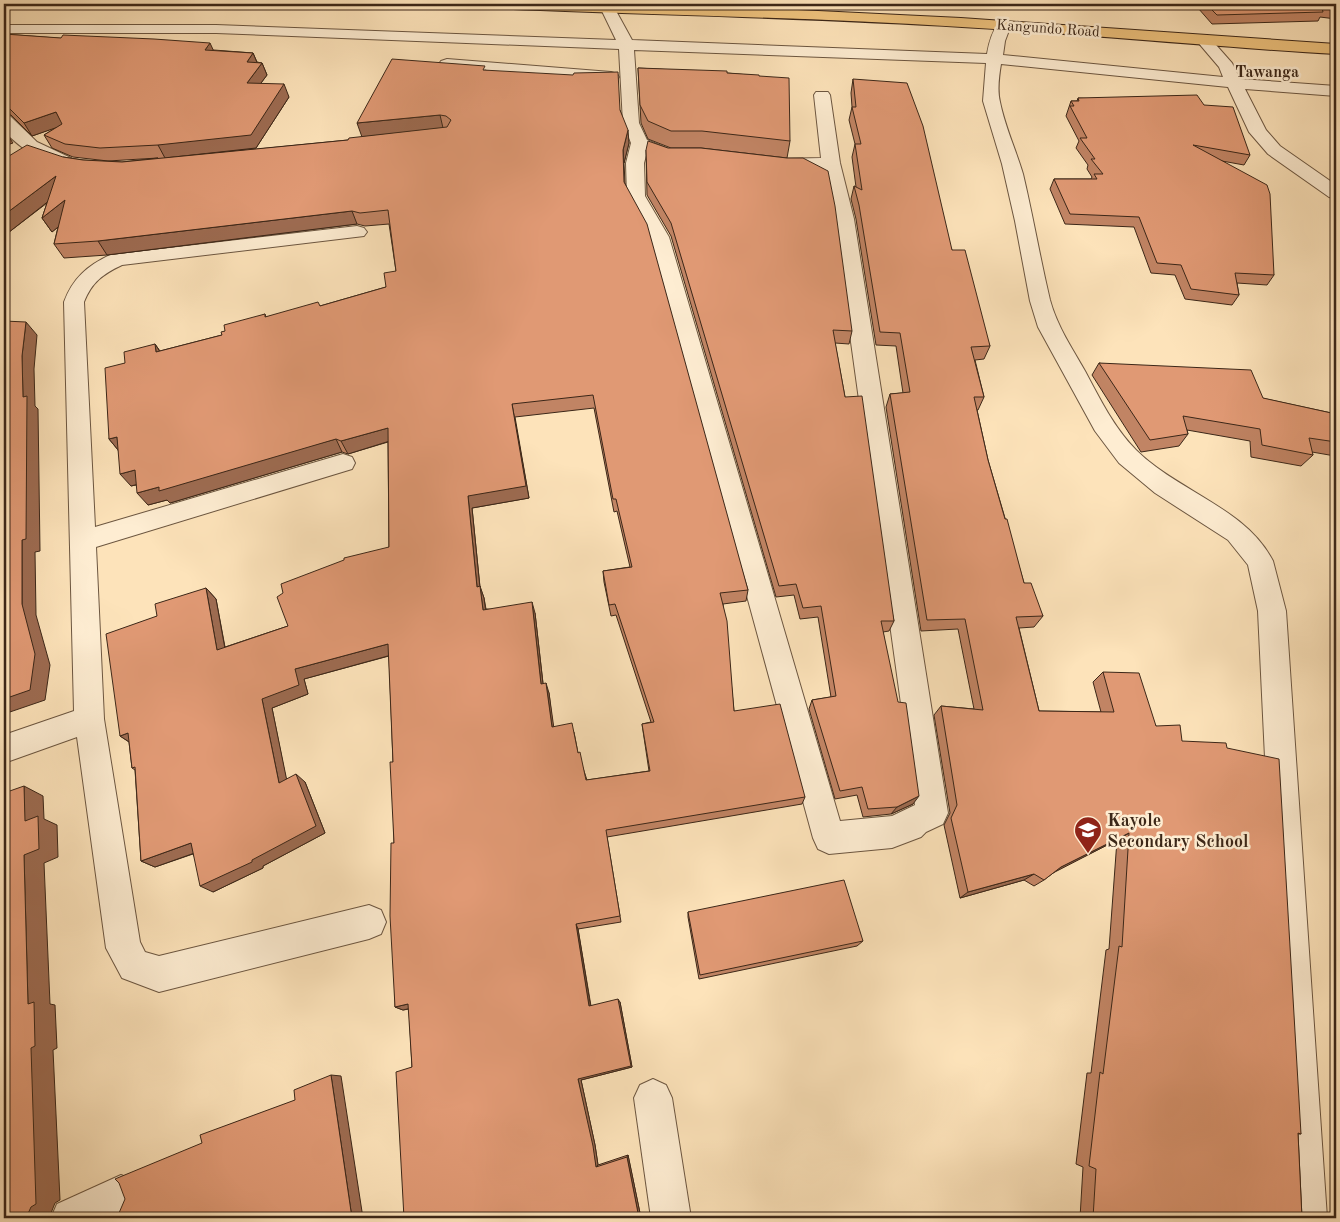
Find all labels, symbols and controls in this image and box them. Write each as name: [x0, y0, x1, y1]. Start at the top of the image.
street label: Kangundo Road: [996, 18, 1100, 41]
district label: Tawanga: [1235, 65, 1299, 81]
place label: Kayole Secondary School: [1107, 812, 1249, 851]
school or university icon: Kayole Secondary School: [1073, 815, 1103, 854]

